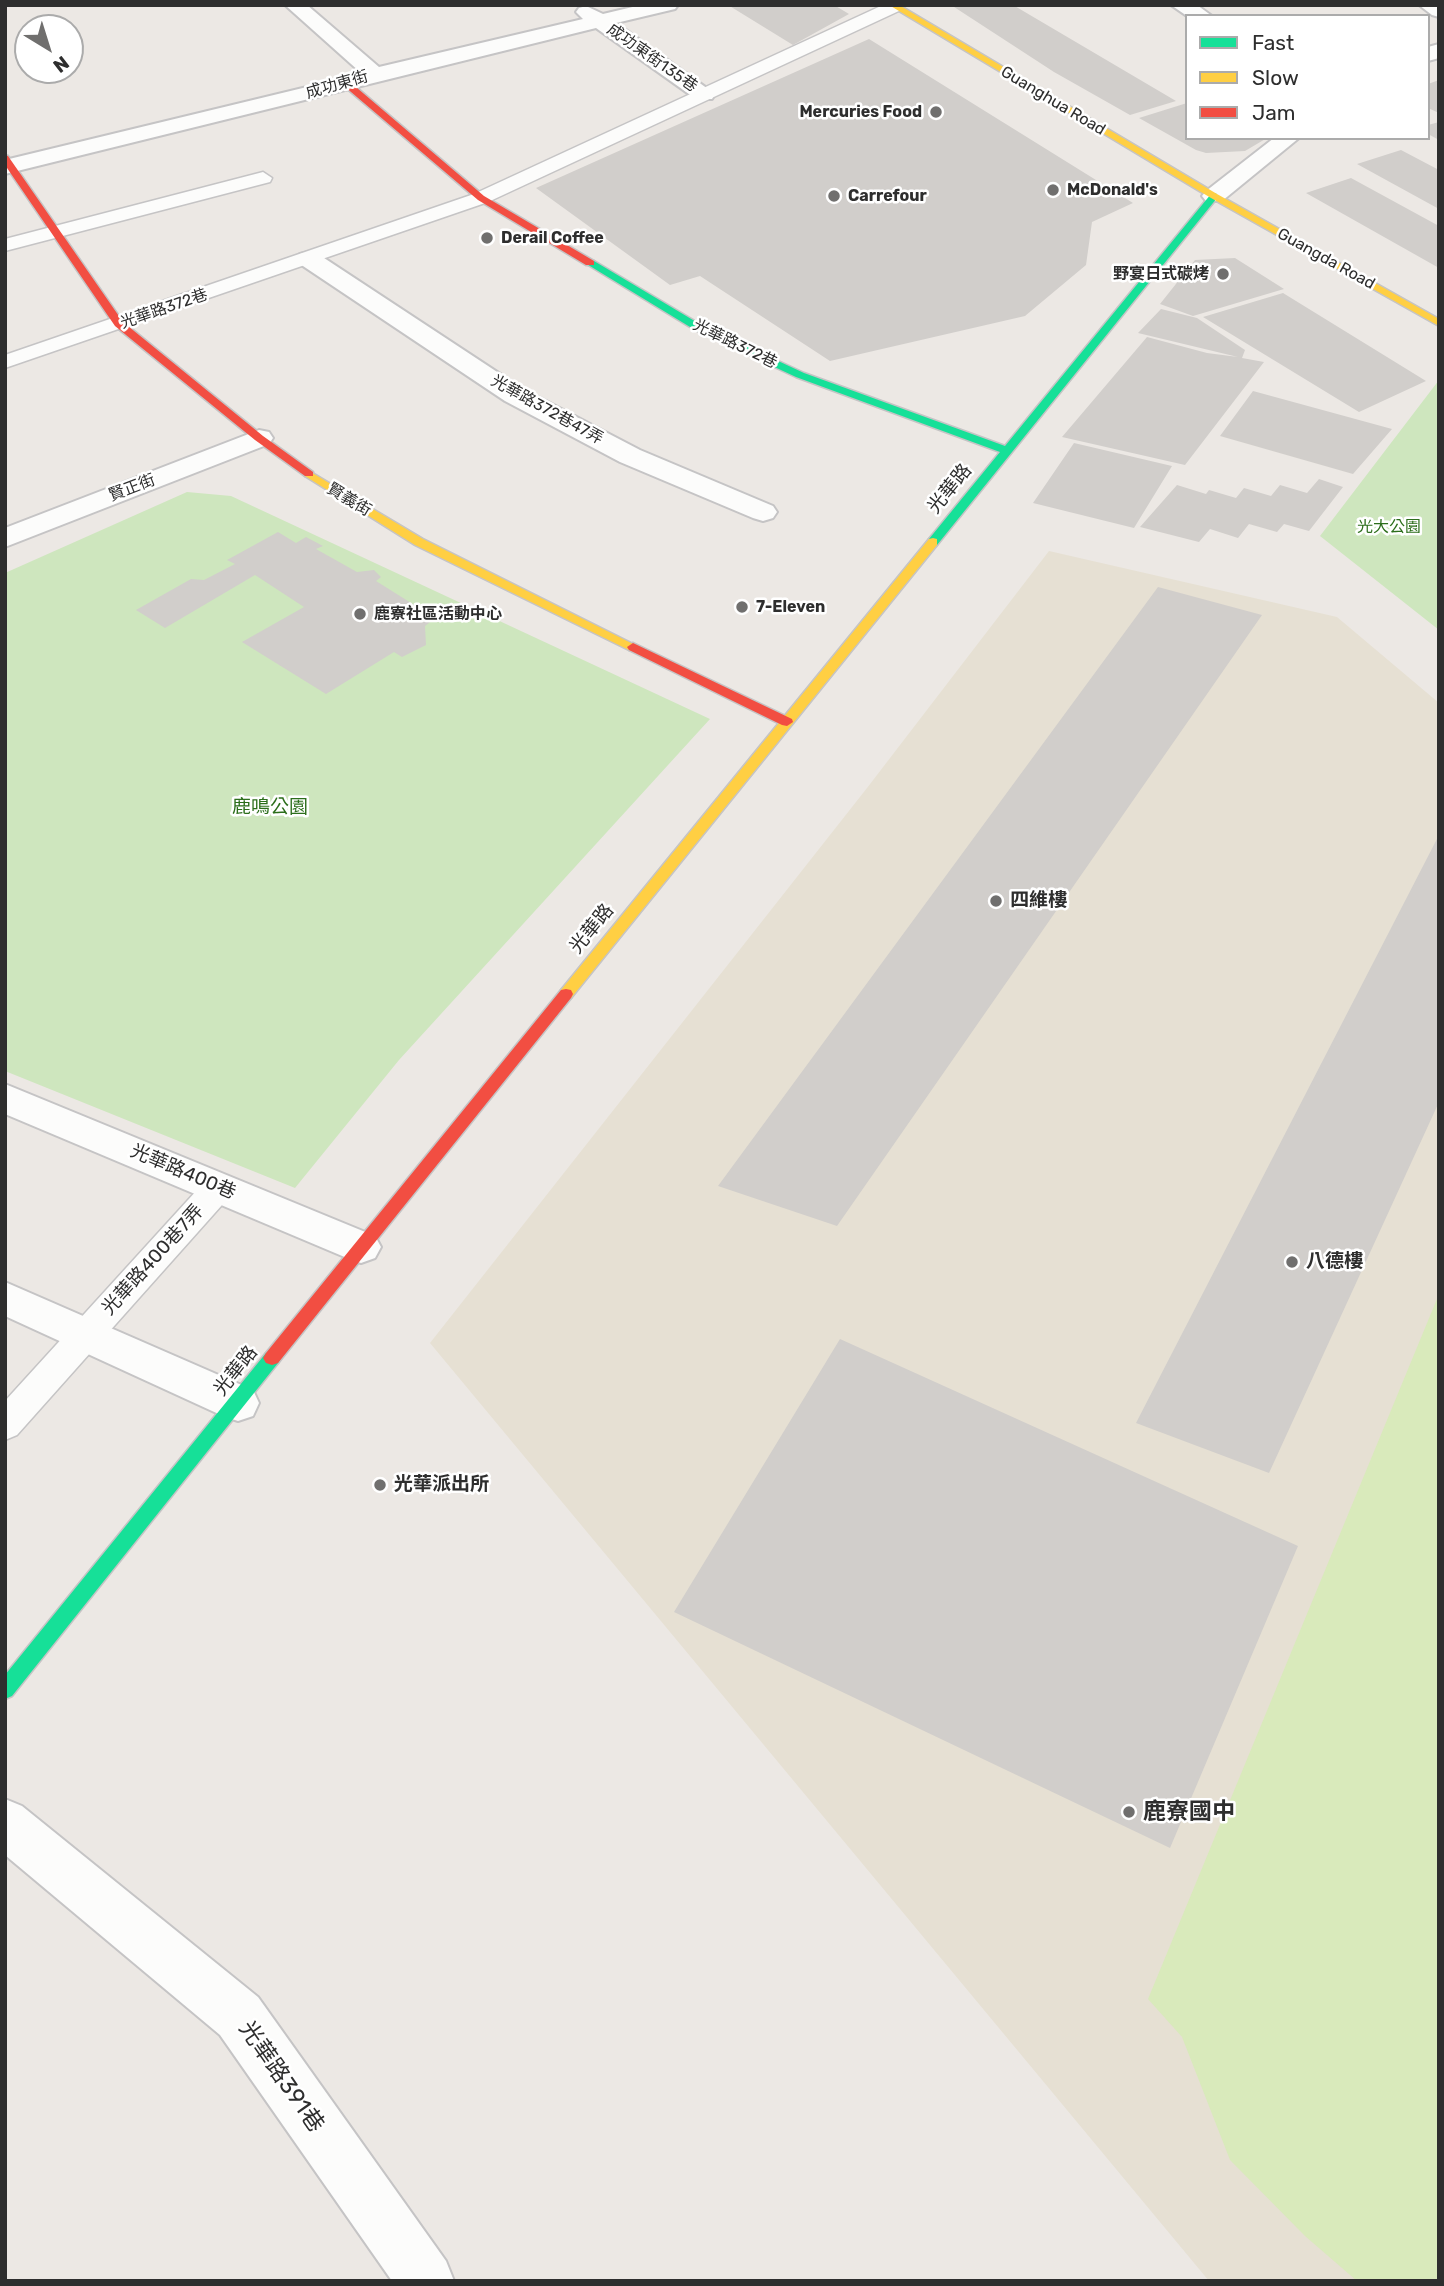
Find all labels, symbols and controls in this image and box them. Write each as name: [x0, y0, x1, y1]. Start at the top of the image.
north arrow: [14, 14, 84, 84]
legend: [1185, 14, 1430, 140]
street label: 成功東街135巷: [603, 20, 701, 96]
text: Fast: [1252, 30, 1294, 55]
text: N: [49, 51, 73, 78]
street label: Guanghua Road: [997, 62, 1109, 140]
text: Slow: [1252, 65, 1299, 90]
street label: 成功東街: [304, 67, 370, 103]
text: Jam: [1252, 100, 1296, 125]
place label: Mercuries Food: [799, 102, 922, 122]
marker: Mercuries Food: [928, 104, 944, 120]
place label: McDonald's: [1067, 180, 1158, 200]
marker: McDonald's: [1045, 182, 1061, 198]
place label: Carrefour: [848, 186, 927, 206]
marker: Carrefour: [826, 188, 842, 204]
street label: Guangda Road: [1274, 224, 1378, 294]
place label: Derail Coffee: [501, 228, 604, 248]
marker: Derail Coffee: [479, 230, 495, 246]
place label: 野宴日式碳烤: [1113, 264, 1209, 284]
marker: 野宴日式碳烤: [1215, 266, 1231, 282]
street label: 光華路372巷: [118, 285, 210, 333]
street label: 光華路372巷: [690, 315, 780, 373]
street label: 光華路372巷47弄: [488, 371, 606, 449]
street label: 光華路: [923, 460, 977, 518]
street label: 賢正街: [106, 470, 158, 506]
street label: 賢義街: [323, 479, 375, 521]
park label: 光大公園: [1357, 517, 1421, 537]
place label: 7-Eleven: [756, 597, 825, 617]
marker: 7-Eleven: [734, 599, 750, 615]
place label: 鹿寮社區活動中心: [374, 604, 502, 624]
marker: 鹿寮社區活動中心: [352, 606, 368, 622]
park label: 鹿鳴公園: [232, 797, 308, 819]
place label: 四維樓: [1010, 890, 1067, 912]
marker: 四維樓: [988, 893, 1004, 909]
street label: 光華路: [565, 900, 619, 958]
street label: 光華路400巷: [127, 1140, 239, 1204]
street label: 光華路400巷7弄: [97, 1200, 209, 1320]
place label: 八德樓: [1306, 1251, 1363, 1273]
marker: 八德樓: [1284, 1254, 1300, 1270]
street label: 光華路: [209, 1342, 263, 1400]
place label: 光華派出所: [394, 1474, 489, 1496]
marker: 光華派出所: [372, 1477, 388, 1493]
place label: 鹿寮國中: [1143, 1798, 1235, 1826]
marker: 鹿寮國中: [1121, 1804, 1137, 1820]
street label: 光華路391巷: [233, 2016, 329, 2138]

